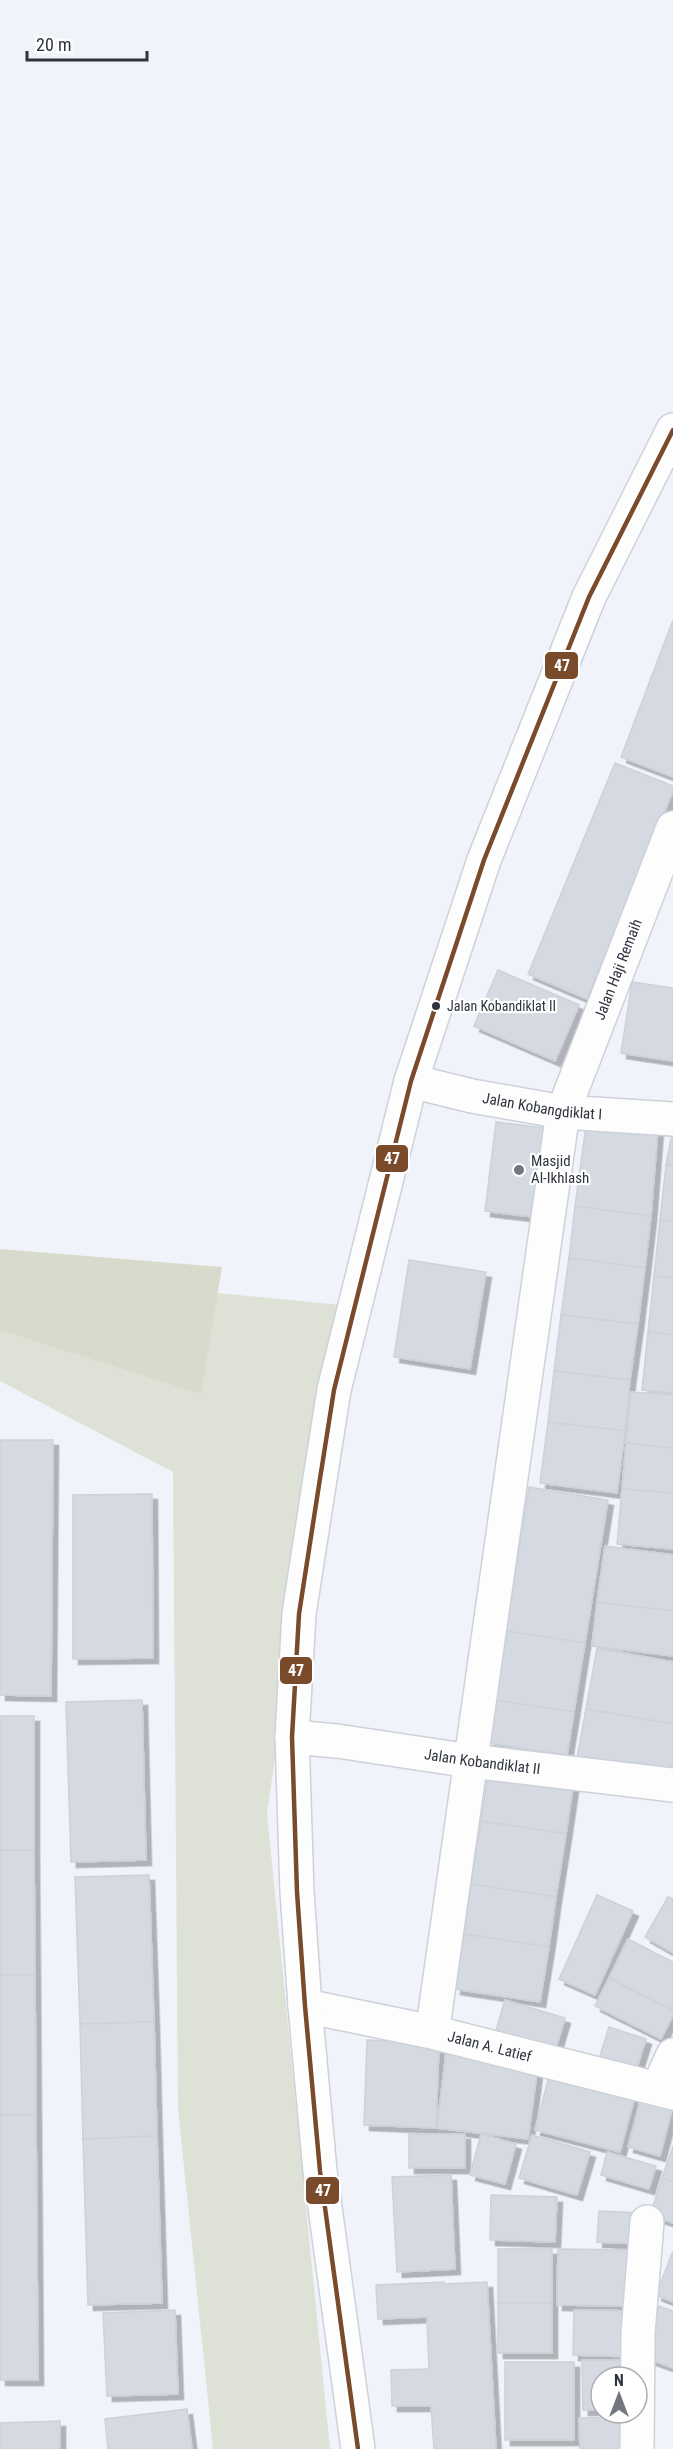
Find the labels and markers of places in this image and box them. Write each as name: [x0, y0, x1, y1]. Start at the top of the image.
place label: Jalan Kobandiklat II: [447, 998, 556, 1014]
marker: Jalan Kobandiklat II: [430, 1000, 442, 1012]
place label: Masjid Al-Ikhlash: [531, 1152, 589, 1187]
marker: Masjid Al-Ikhlash: [512, 1163, 526, 1177]

